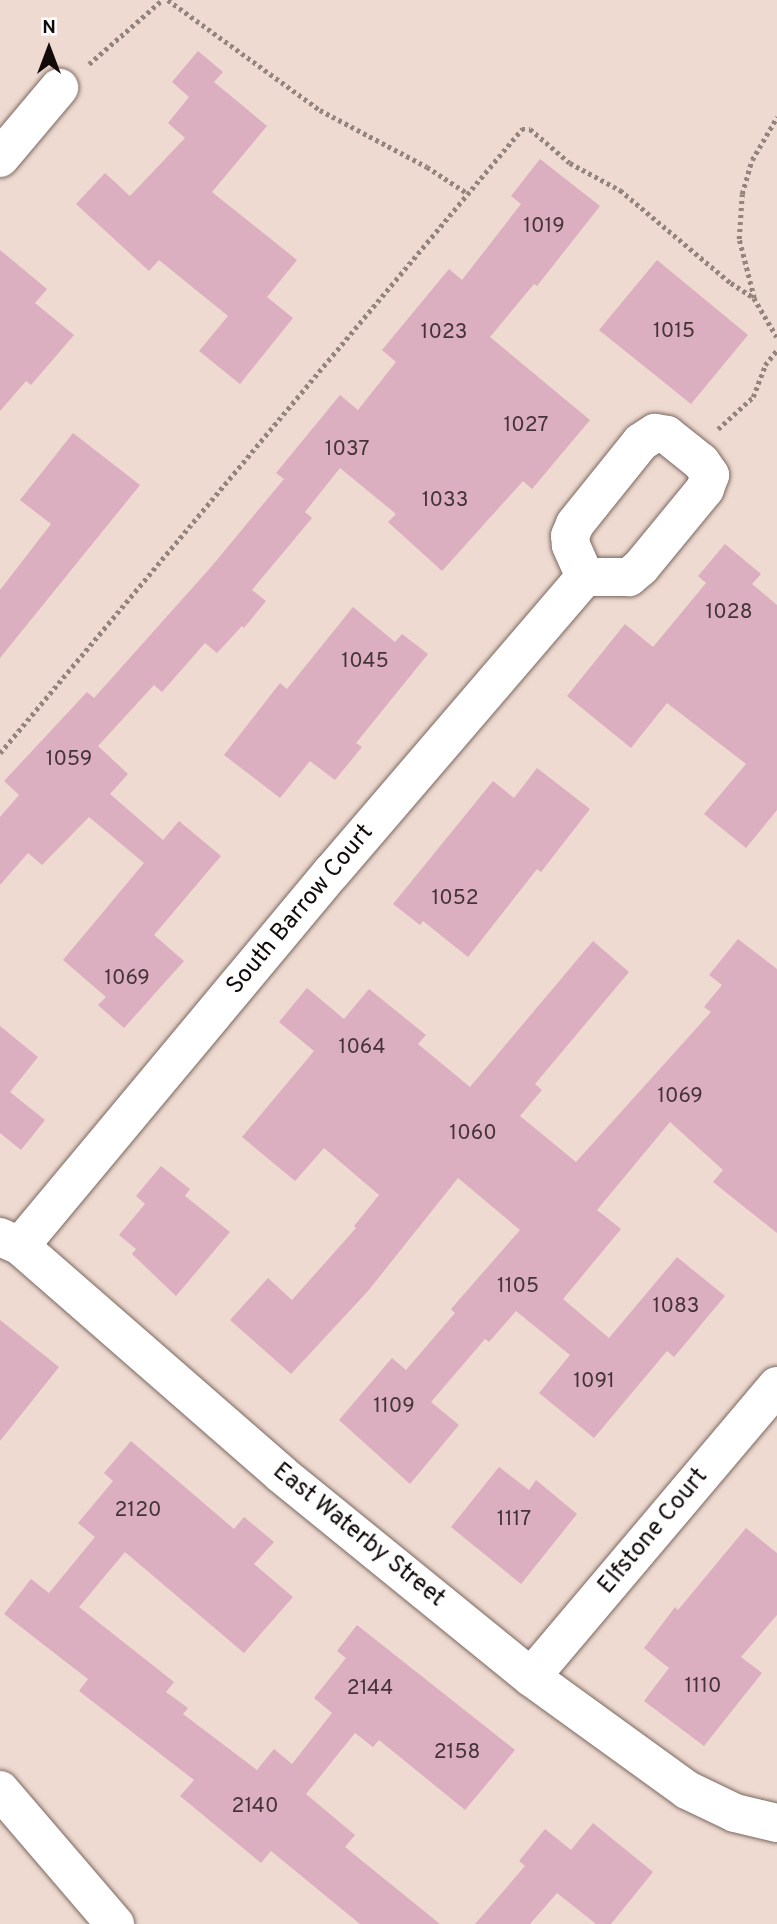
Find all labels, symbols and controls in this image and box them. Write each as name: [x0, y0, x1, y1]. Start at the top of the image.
north arrow: [14, 14, 84, 84]
text: N: [42, 16, 56, 40]
house number: 1019: [523, 214, 565, 240]
house number: 1015: [653, 319, 695, 345]
house number: 1023: [421, 320, 467, 346]
house number: 1027: [504, 413, 548, 439]
house number: 1037: [325, 437, 369, 463]
house number: 1033: [422, 488, 468, 514]
house number: 1028: [706, 600, 752, 626]
house number: 1045: [341, 649, 389, 675]
house number: 1059: [46, 747, 92, 773]
street label: South Barrow Court: [222, 819, 380, 1001]
house number: 1052: [431, 886, 479, 912]
house number: 1069: [104, 966, 150, 992]
house number: 1064: [339, 1035, 385, 1061]
house number: 1069: [657, 1084, 703, 1110]
house number: 1060: [449, 1121, 497, 1147]
house number: 1105: [497, 1274, 539, 1300]
house number: 1083: [653, 1294, 699, 1320]
house number: 1091: [573, 1369, 615, 1395]
house number: 1109: [373, 1394, 415, 1420]
street label: East Waterby Street: [266, 1458, 450, 1614]
street label: Elfstone Court: [593, 1463, 715, 1601]
house number: 2120: [114, 1498, 162, 1524]
house number: 1117: [497, 1507, 531, 1533]
house number: 1110: [685, 1674, 721, 1700]
house number: 2144: [347, 1676, 393, 1702]
house number: 2158: [434, 1740, 480, 1766]
house number: 2140: [232, 1794, 278, 1820]

